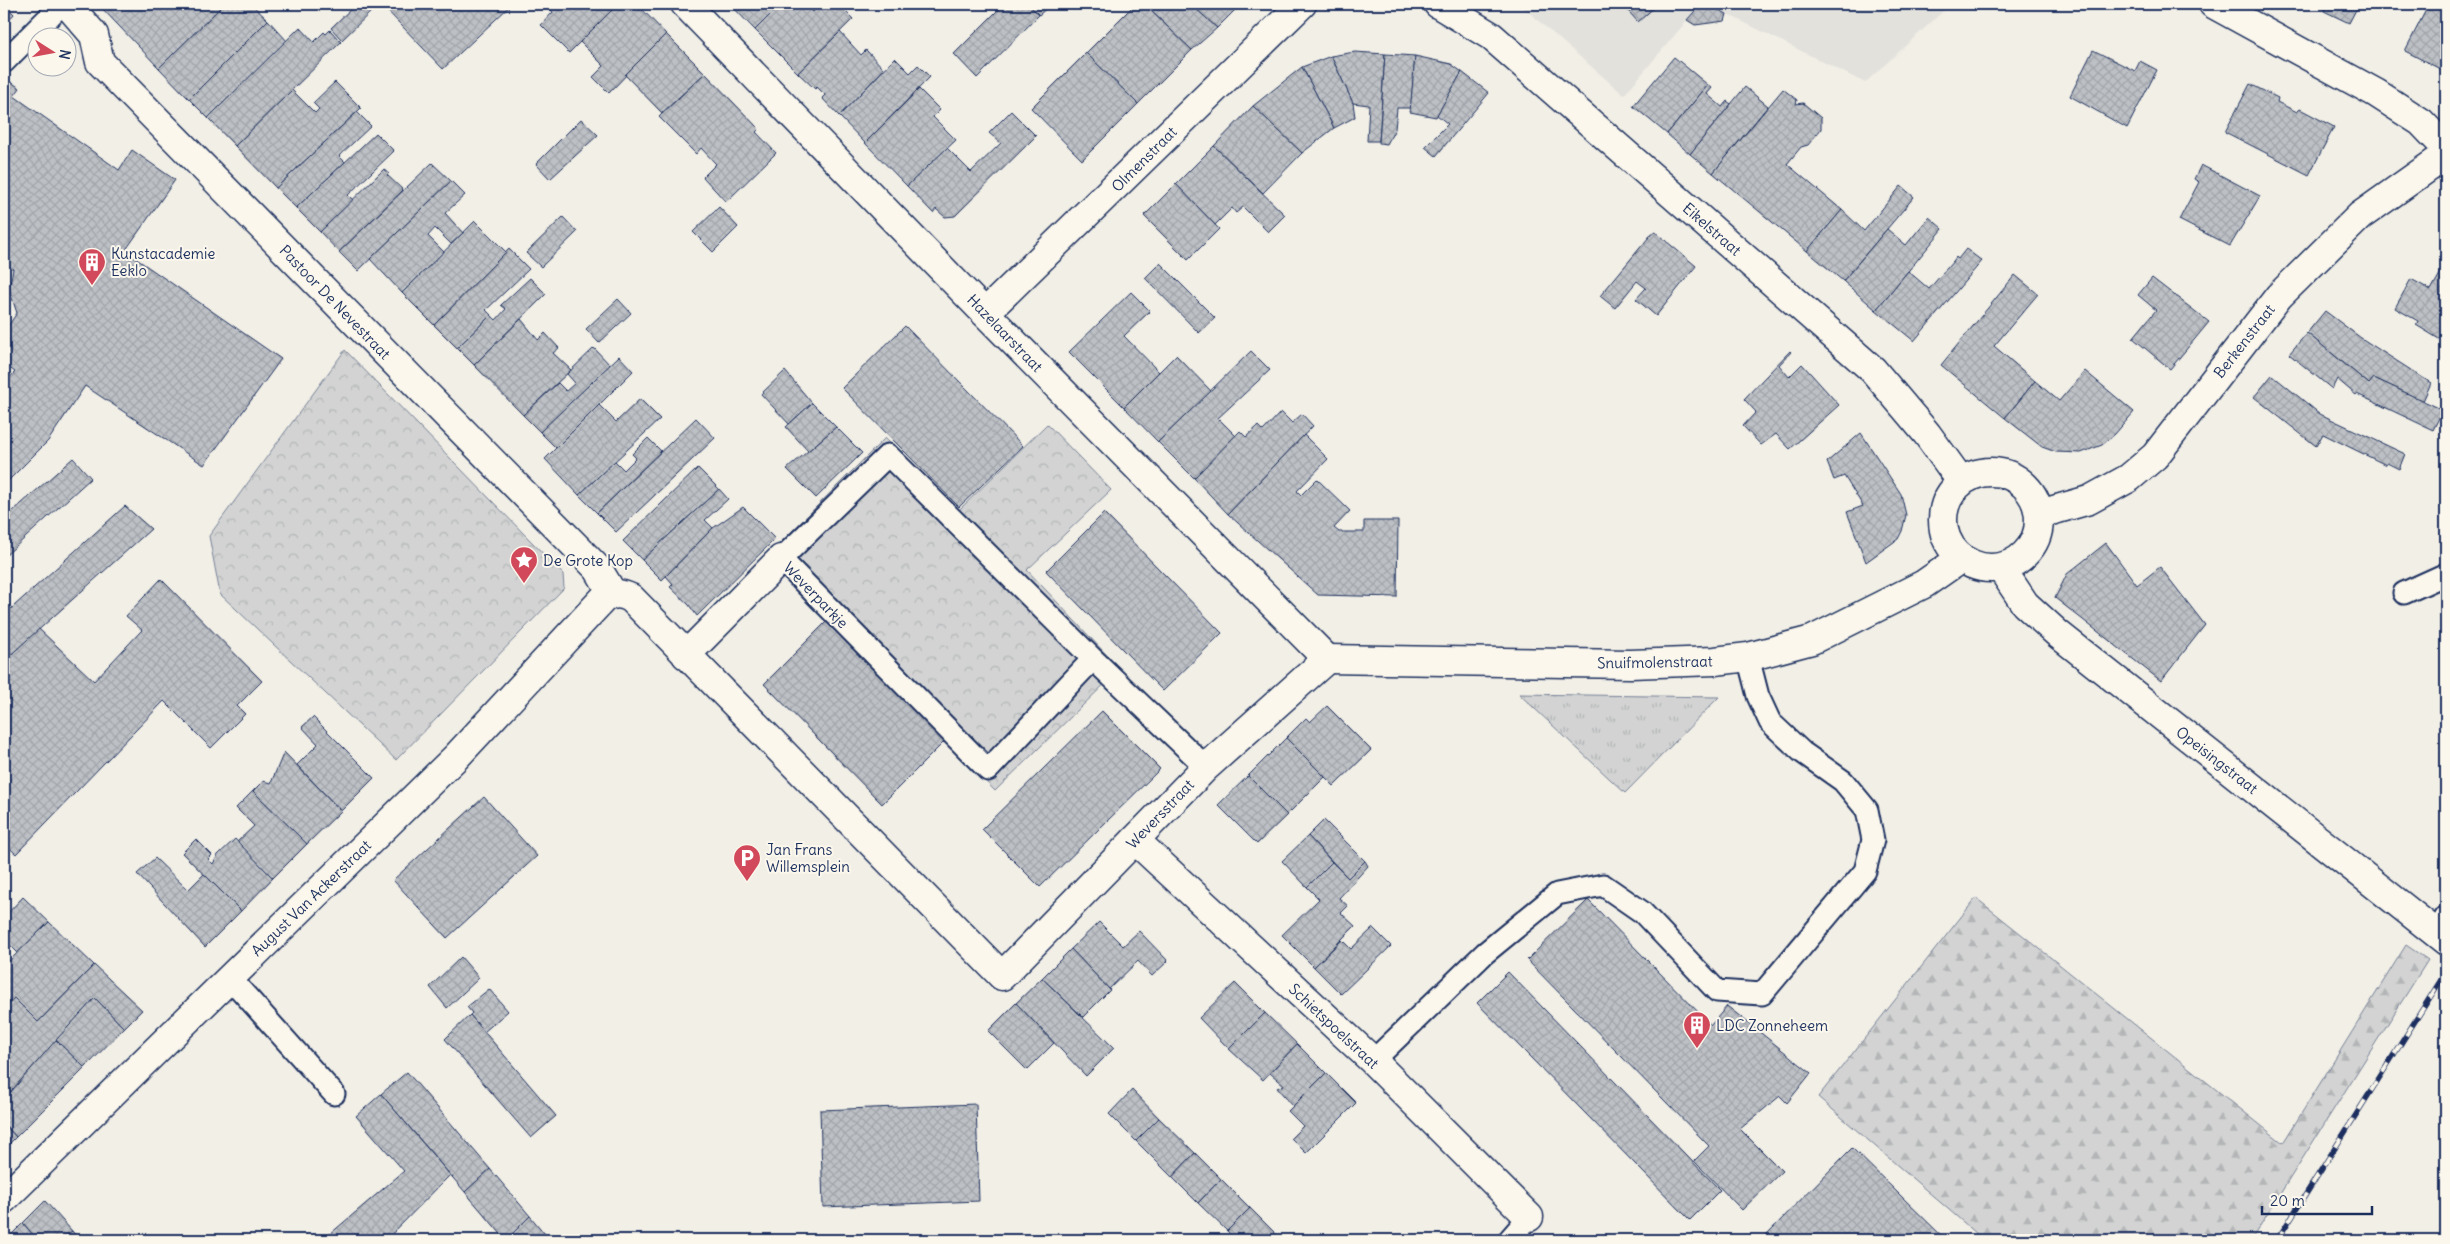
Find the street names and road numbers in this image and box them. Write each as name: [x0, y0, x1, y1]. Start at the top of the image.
street label: Olmenstraat: [1107, 122, 1181, 196]
street label: Eikelstraat: [1679, 198, 1745, 260]
street label: Pastoor De Nevestraat: [276, 241, 394, 363]
street label: Hazelaarstraat: [963, 290, 1047, 376]
street label: Berkenstraat: [2209, 300, 2279, 382]
street label: Weverparkje: [780, 558, 852, 632]
street label: Snuifmolenstraat: [1597, 651, 1713, 673]
street label: Opeisingstraat: [2172, 722, 2262, 798]
street label: Weversstraat: [1122, 775, 1198, 853]
street label: August Van Ackerstraat: [247, 836, 375, 960]
street label: Schietspoelstraat: [1285, 979, 1383, 1073]

